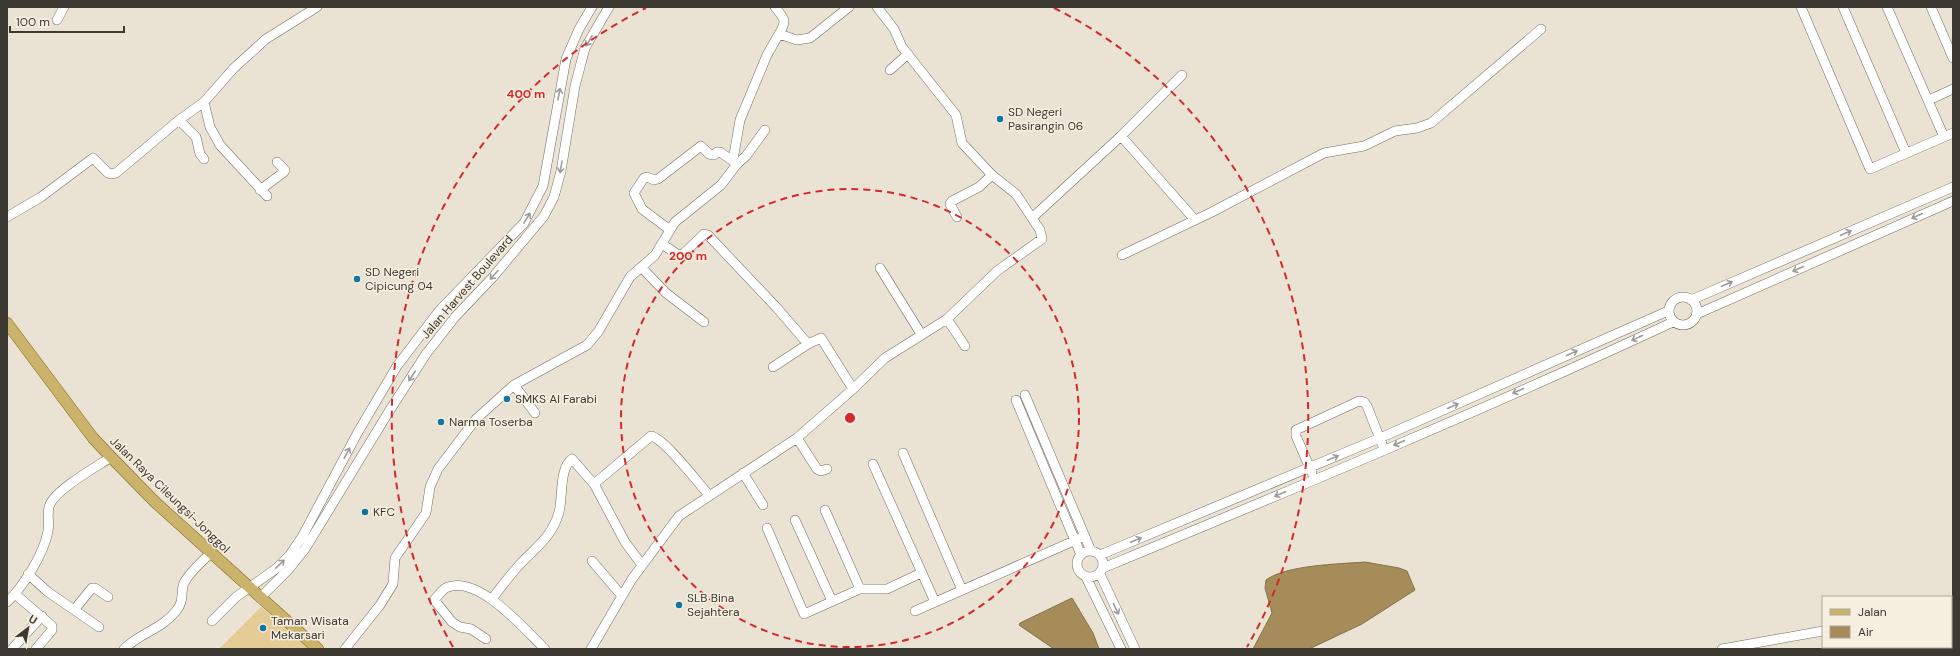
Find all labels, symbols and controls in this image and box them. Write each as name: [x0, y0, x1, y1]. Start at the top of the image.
scale bar: [10, 8, 124, 34]
text: 100 m: [16, 14, 50, 30]
one-way arrow: [585, 35, 593, 47]
text: 400 m: [507, 86, 545, 102]
one-way arrow: [556, 88, 564, 101]
place label: SD Negeri Pasirangin 06: [1008, 104, 1083, 134]
marker: SD Negeri Pasirangin 06: [995, 114, 1005, 124]
one-way arrow: [557, 160, 565, 173]
one-way arrow: [523, 212, 531, 224]
one-way arrow: [1912, 213, 1924, 220]
one-way arrow: [1840, 229, 1852, 236]
street label: Jalan Harvest Boulevard: [418, 232, 516, 342]
text: 200 m: [669, 248, 707, 264]
place label: SD Negeri Cipicung 04: [365, 264, 433, 294]
one-way arrow: [1793, 266, 1805, 273]
one-way arrow: [490, 270, 499, 280]
marker: SD Negeri Cipicung 04: [352, 274, 362, 284]
one-way arrow: [1721, 280, 1733, 288]
one-way arrow: [1632, 335, 1644, 342]
one-way arrow: [1565, 349, 1577, 357]
one-way arrow: [408, 370, 416, 381]
one-way arrow: [1513, 387, 1525, 395]
place label: SMKS Al Farabi: [515, 391, 597, 407]
marker: SMKS Al Farabi: [502, 394, 512, 404]
one-way arrow: [1446, 402, 1458, 409]
centre of rings: [843, 411, 857, 425]
place label: Narma Toserba: [449, 414, 533, 430]
marker: Narma Toserba: [436, 417, 446, 427]
street label: Jalan Raya Cileungsi-Jonggol: [107, 433, 233, 557]
one-way arrow: [1394, 440, 1406, 447]
one-way arrow: [343, 448, 351, 460]
one-way arrow: [1327, 453, 1339, 461]
one-way arrow: [1275, 491, 1287, 499]
place label: KFC: [373, 504, 395, 520]
marker: KFC: [360, 507, 370, 517]
one-way arrow: [1129, 536, 1141, 543]
one-way arrow: [275, 560, 285, 569]
place label: SLB Bina Sejahtera: [687, 590, 739, 620]
legend: [1822, 596, 1952, 648]
marker: SLB Bina Sejahtera: [674, 600, 684, 610]
one-way arrow: [1113, 603, 1121, 615]
text: Jalan: [1858, 604, 1887, 620]
north arrow: [8, 608, 48, 648]
text: U: [26, 611, 40, 627]
place label: Taman Wisata Mekarsari: [271, 613, 349, 643]
marker: Taman Wisata Mekarsari: [258, 623, 268, 633]
text: Air: [1858, 624, 1874, 640]

